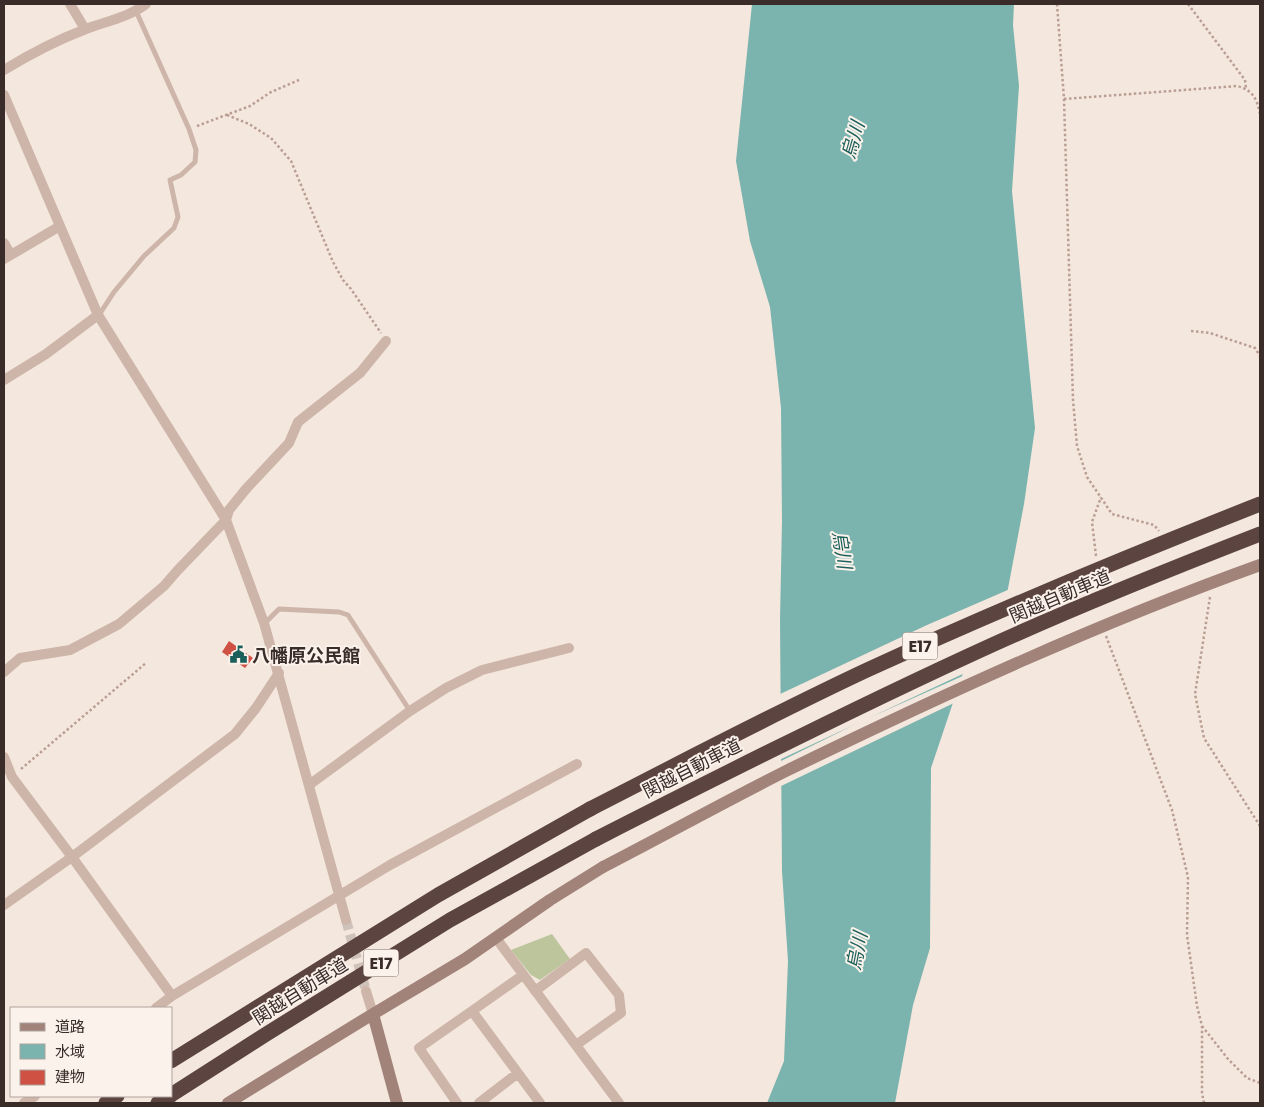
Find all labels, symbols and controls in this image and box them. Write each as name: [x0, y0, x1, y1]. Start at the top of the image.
water label: 烏川: [835, 116, 872, 162]
water label: 烏川: [826, 529, 859, 573]
street label: 関越自動車道: [1005, 563, 1115, 629]
road number: E17: [902, 632, 938, 659]
place label: 八幡原公民館: [252, 643, 360, 668]
public building icon: 八幡原公民館: [228, 645, 248, 665]
street label: 関越自動車道: [638, 732, 746, 804]
water label: 烏川: [840, 928, 874, 972]
road number: E17: [364, 950, 398, 976]
street label: 関越自動車道: [248, 952, 352, 1030]
legend: [10, 1007, 172, 1097]
text: 道路: [55, 1016, 85, 1037]
text: 水域: [55, 1041, 85, 1062]
text: 建物: [55, 1066, 85, 1087]

